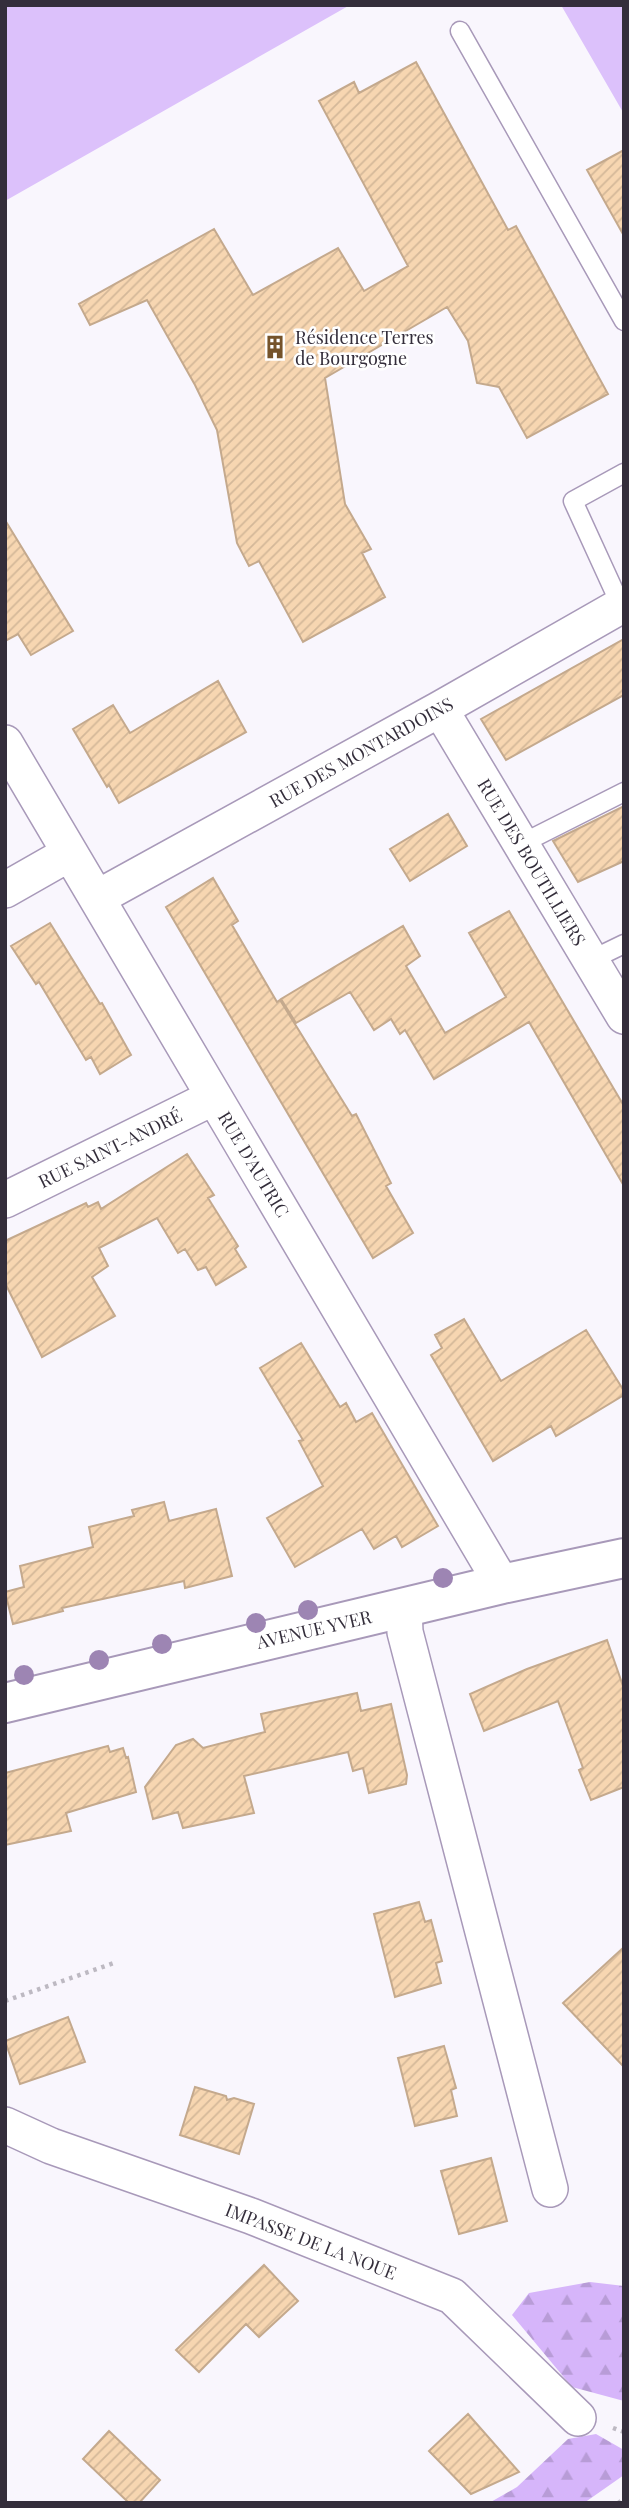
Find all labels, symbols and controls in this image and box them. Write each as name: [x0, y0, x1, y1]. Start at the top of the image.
place label: Résidence Terres de Bourgogne: [295, 325, 434, 370]
building icon: Résidence Terres de Bourgogne: [261, 333, 289, 361]
street label: RUE DES MONTARDOINS: [265, 691, 457, 813]
street label: RUE DES BOUTILLIERS: [473, 774, 591, 950]
street label: RUE SAINT-ANDRÉ: [34, 1103, 186, 1193]
street label: RUE D'AUTRIC: [213, 1107, 295, 1221]
street label: AVENUE YVER: [253, 1604, 374, 1654]
street label: IMPASSE DE LA NOUE: [222, 2197, 400, 2285]

